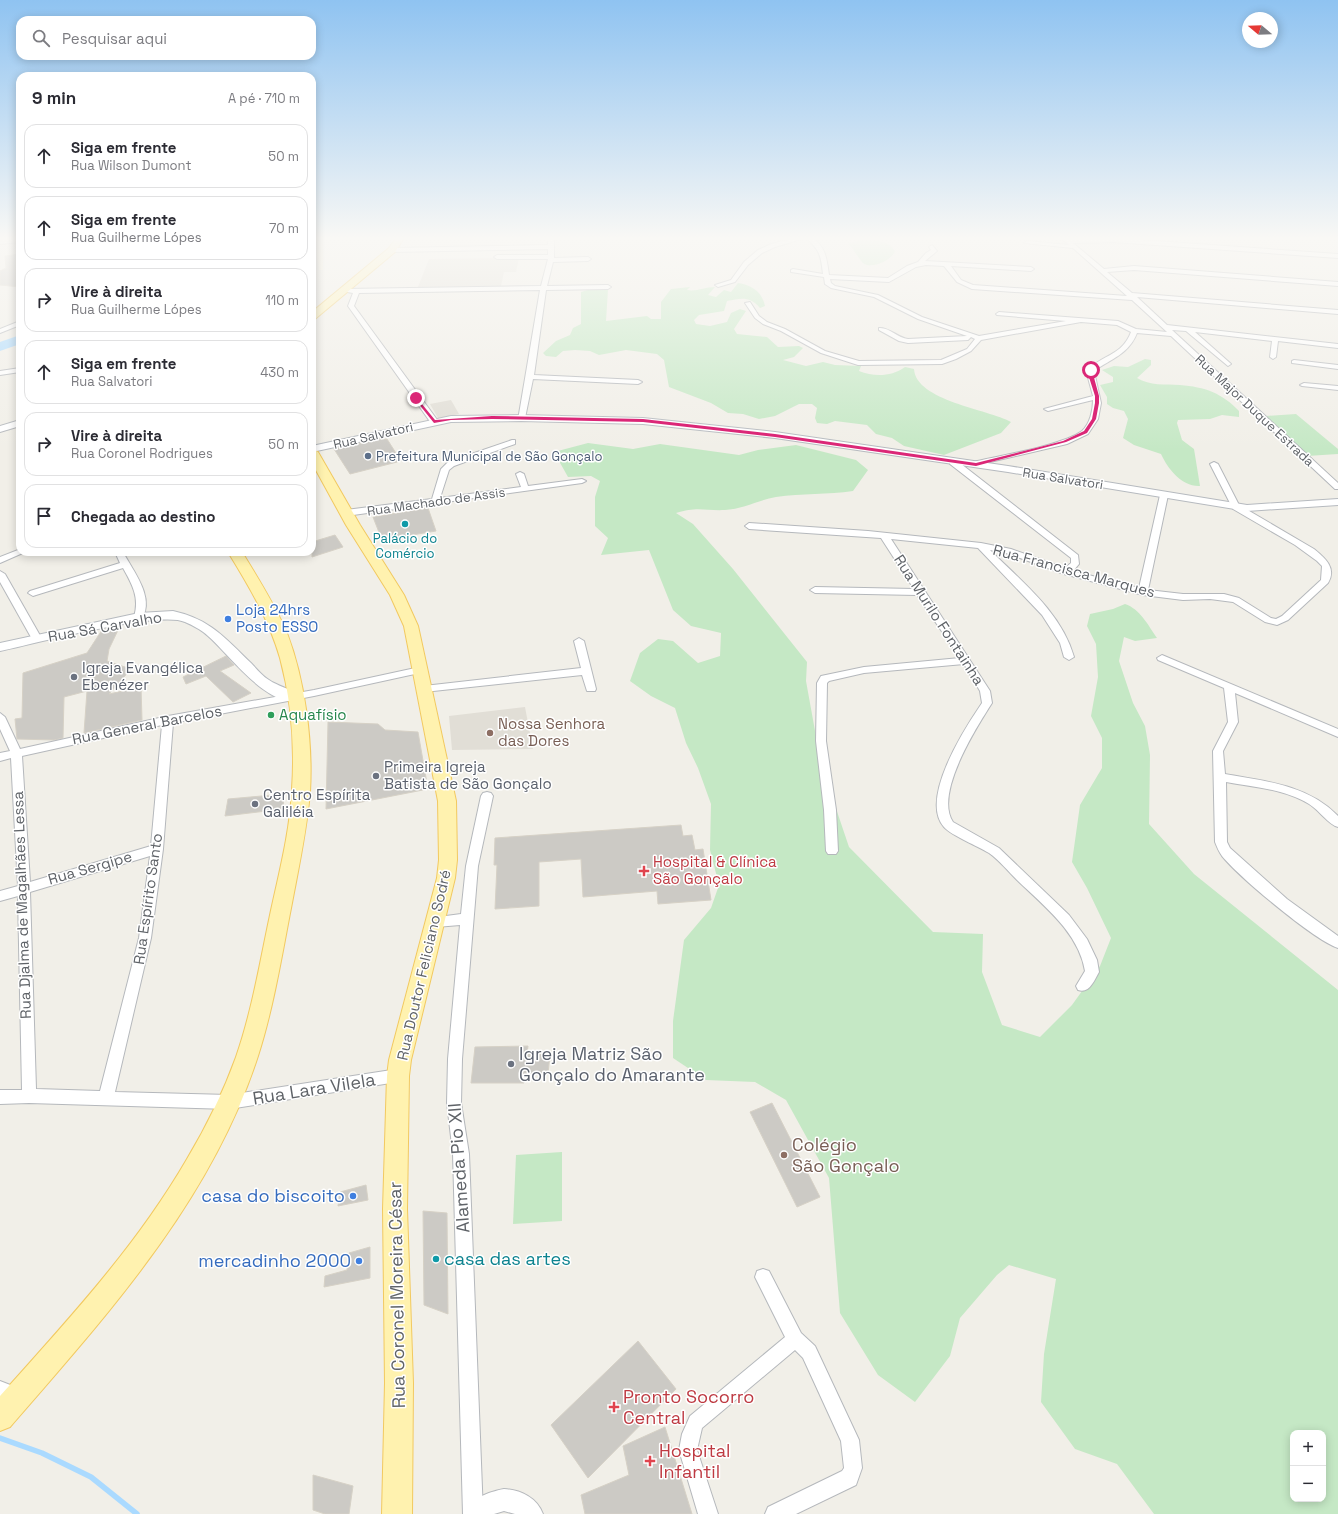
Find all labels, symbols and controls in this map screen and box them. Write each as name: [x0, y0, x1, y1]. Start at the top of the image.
north arrow: [1242, 12, 1278, 48]
search box: [16, 16, 316, 60]
icon: search: [30, 27, 52, 49]
text: Pesquisar aqui: [62, 29, 167, 48]
text: 9 min: [32, 87, 76, 109]
text: A pé · 710 m: [228, 90, 300, 107]
text: Siga em frente: [71, 138, 177, 157]
icon: ahead: [33, 145, 55, 167]
text: 50 m: [268, 148, 299, 165]
text: Rua Wilson Dumont: [71, 157, 191, 174]
text: Siga em frente: [71, 210, 177, 229]
icon: ahead: [33, 217, 55, 239]
text: 70 m: [269, 220, 299, 237]
text: Rua Guilherme Lópes: [71, 229, 202, 246]
text: Vire à direita: [71, 282, 162, 301]
icon: right: [33, 289, 55, 311]
text: 110 m: [265, 292, 299, 309]
text: Rua Guilherme Lópes: [71, 301, 202, 318]
street label: Rua Major Duque Estrada: [1191, 351, 1318, 470]
text: Siga em frente: [71, 354, 177, 373]
icon: ahead: [33, 361, 55, 383]
route start: [1082, 361, 1100, 379]
text: 430 m: [260, 364, 299, 381]
text: Rua Salvatori: [71, 373, 152, 390]
route end: [407, 389, 425, 407]
street label: Rua Salvatori: [332, 418, 415, 453]
text: Vire à direita: [71, 426, 162, 445]
icon: right: [33, 433, 55, 455]
text: 50 m: [268, 436, 299, 453]
text: Rua Coronel Rodrigues: [71, 445, 213, 462]
place label: Prefeitura Municipal de São Gonçalo: [376, 448, 602, 465]
marker: Prefeitura Municipal de São Gonçalo: [363, 451, 373, 461]
street label: Rua Salvatori: [1021, 464, 1104, 493]
street label: Rua Machado de Assis: [366, 483, 506, 520]
icon: arrive: [33, 505, 55, 527]
text: Chegada ao destino: [71, 507, 215, 526]
marker: Palácio do Comércio: [400, 519, 410, 529]
place label: Palácio do Comércio: [373, 530, 437, 562]
street label: Rua Francisca Marques: [991, 540, 1157, 601]
street label: Rua Murilo Fontainha: [890, 551, 989, 689]
place label: Loja 24hrs Posto ESSO: [236, 600, 318, 636]
street label: Rua Sá Carvalho: [46, 607, 163, 646]
marker: Loja 24hrs Posto ESSO: [223, 614, 233, 624]
place label: Igreja Evangélica Ebenézer: [82, 658, 204, 694]
marker: Igreja Evangélica Ebenézer: [69, 672, 79, 682]
street label: Rua General Barcelos: [70, 701, 223, 748]
place label: Aquafísio: [279, 705, 347, 724]
marker: Aquafísio: [266, 710, 276, 720]
place label: Nossa Senhora das Dores: [498, 714, 606, 750]
marker: Nossa Senhora das Dores: [485, 728, 495, 738]
place label: Primeira Igreja Batista de São Gonçalo: [384, 757, 552, 793]
marker: Primeira Igreja Batista de São Gonçalo: [371, 771, 381, 781]
place label: Centro Espírita Galiléia: [263, 785, 371, 821]
street label: Rua Djalma de Magalhães Lessa: [8, 790, 35, 1019]
marker: Centro Espírita Galiléia: [250, 799, 260, 809]
street label: Rua Espírito Santo: [129, 832, 166, 966]
street label: Rua Sergipe: [46, 846, 134, 889]
place label: Hospital & Clínica São Gonçalo: [653, 852, 777, 888]
marker: Hospital & Clínica São Gonçalo: [638, 865, 650, 877]
street label: Rua Doutor Feliciano Sodré: [392, 868, 455, 1062]
place label: Igreja Matriz São Gonçalo do Amarante: [519, 1042, 705, 1086]
marker: Igreja Matriz São Gonçalo do Amarante: [506, 1059, 516, 1069]
street label: Rua Lara Vilela: [251, 1067, 377, 1110]
street label: Alameda Pio XII: [442, 1102, 475, 1234]
place label: Colégio São Gonçalo: [792, 1133, 900, 1177]
marker: Colégio São Gonçalo: [779, 1150, 789, 1160]
street label: Rua Coronel Moreira César: [383, 1181, 410, 1409]
place label: casa do biscoito: [201, 1184, 345, 1207]
marker: casa do biscoito: [348, 1191, 358, 1201]
place label: casa das artes: [444, 1247, 571, 1270]
place label: mercadinho 2000: [198, 1249, 351, 1272]
marker: casa das artes: [431, 1254, 441, 1264]
marker: mercadinho 2000: [354, 1256, 364, 1266]
place label: Pronto Socorro Central: [623, 1385, 754, 1429]
marker: Pronto Socorro Central: [608, 1401, 620, 1413]
map controls: [1290, 1430, 1326, 1502]
button: +: [1290, 1430, 1326, 1466]
place label: Hospital Infantil: [659, 1439, 730, 1483]
marker: Hospital Infantil: [644, 1455, 656, 1467]
button: −: [1290, 1466, 1326, 1502]

